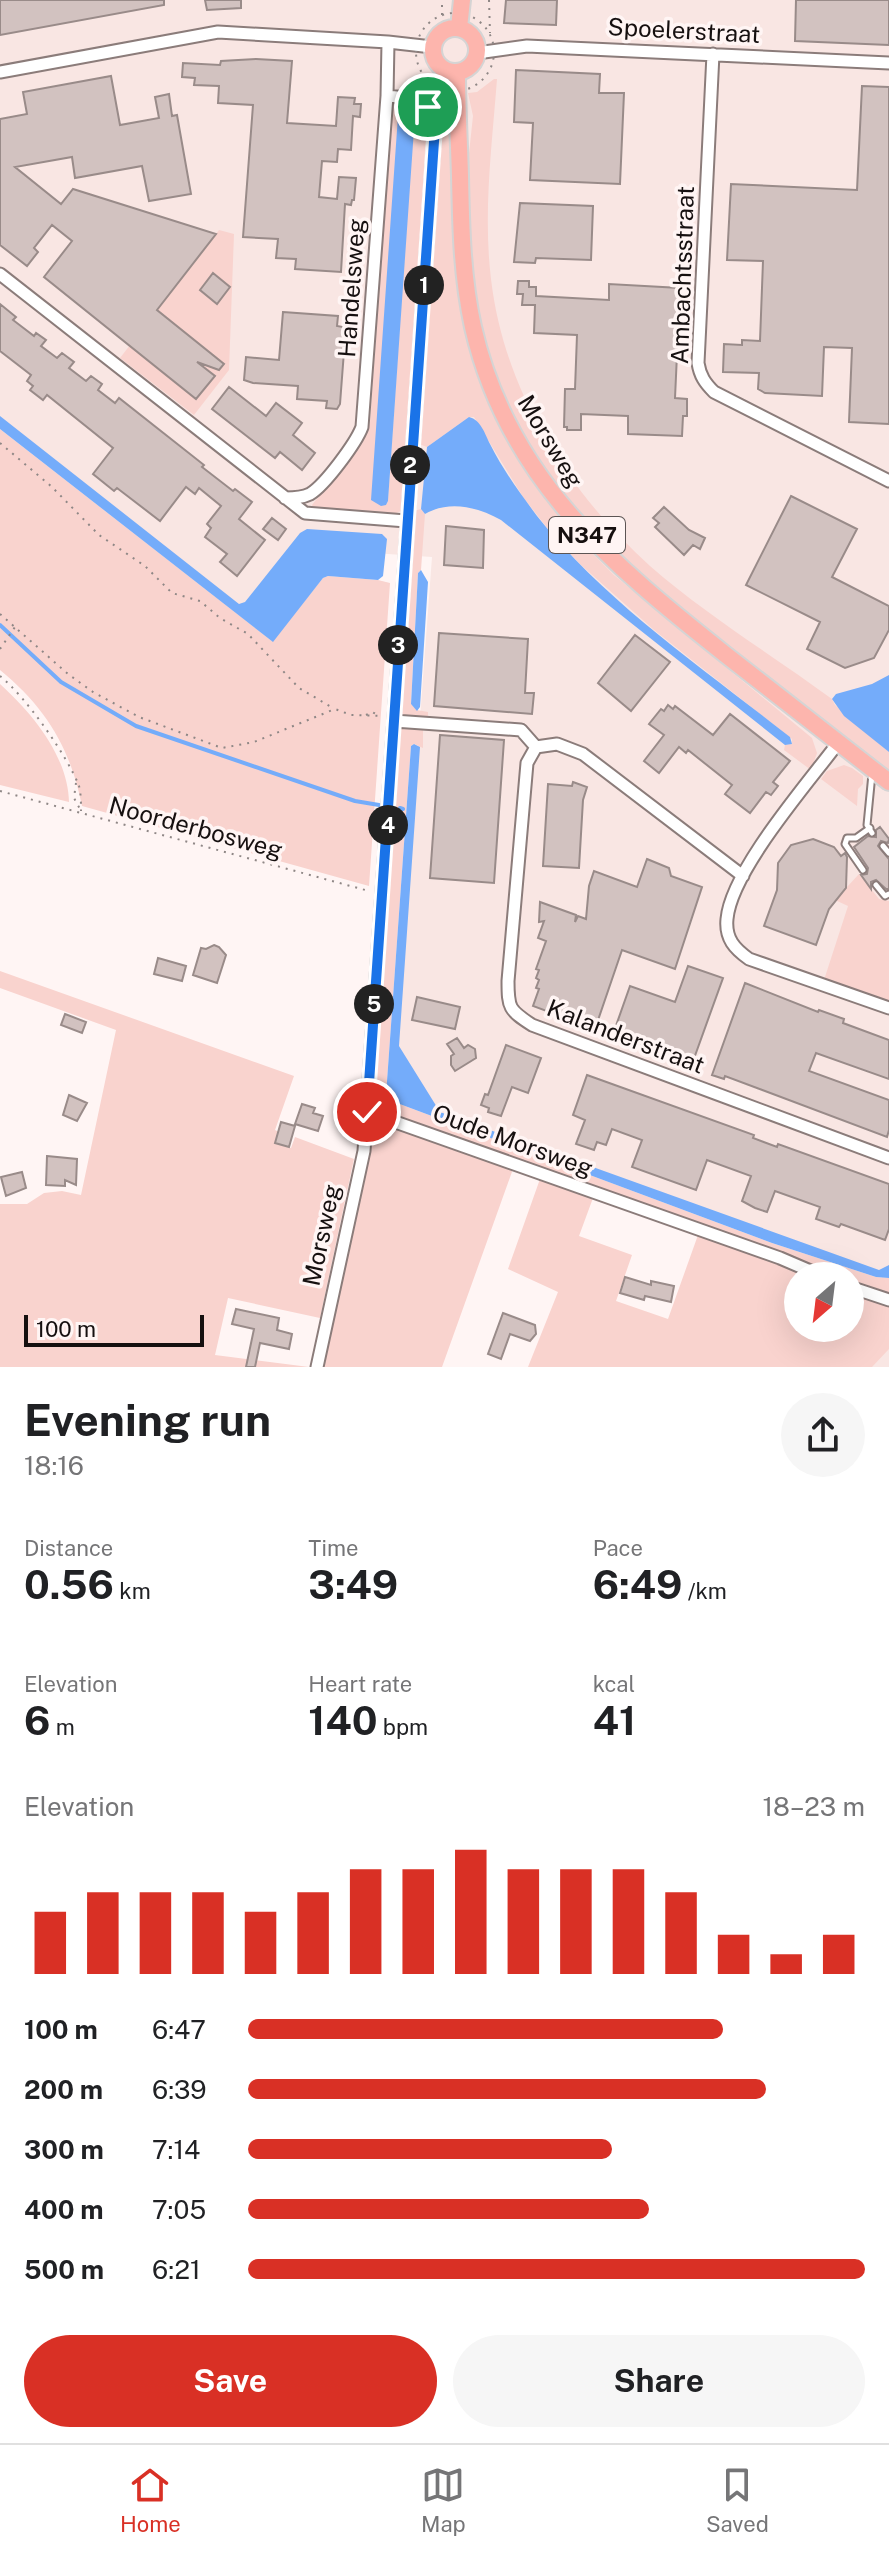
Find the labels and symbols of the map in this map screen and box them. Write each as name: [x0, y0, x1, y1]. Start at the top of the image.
street label: Spoelerstraat: [607, 12, 761, 48]
pin: [394, 73, 462, 141]
street label: Ambachtsstraat: [665, 185, 699, 365]
street label: Handelsweg: [332, 218, 370, 358]
pin: 1: [404, 265, 444, 305]
street label: Morsweg: [512, 390, 590, 492]
pin: 2: [390, 445, 430, 485]
road number: N347: [549, 517, 625, 553]
pin: 3: [378, 625, 418, 665]
street label: Noorderbosweg: [106, 790, 286, 864]
pin: 4: [368, 805, 408, 845]
pin: 5: [354, 984, 394, 1024]
street label: Kalanderstraat: [543, 993, 709, 1079]
pin: [333, 1078, 401, 1146]
street label: Oude Morsweg: [429, 1098, 597, 1182]
street label: Morsweg: [297, 1182, 345, 1288]
north arrow: [784, 1262, 864, 1342]
scale bar: [24, 1311, 204, 1347]

